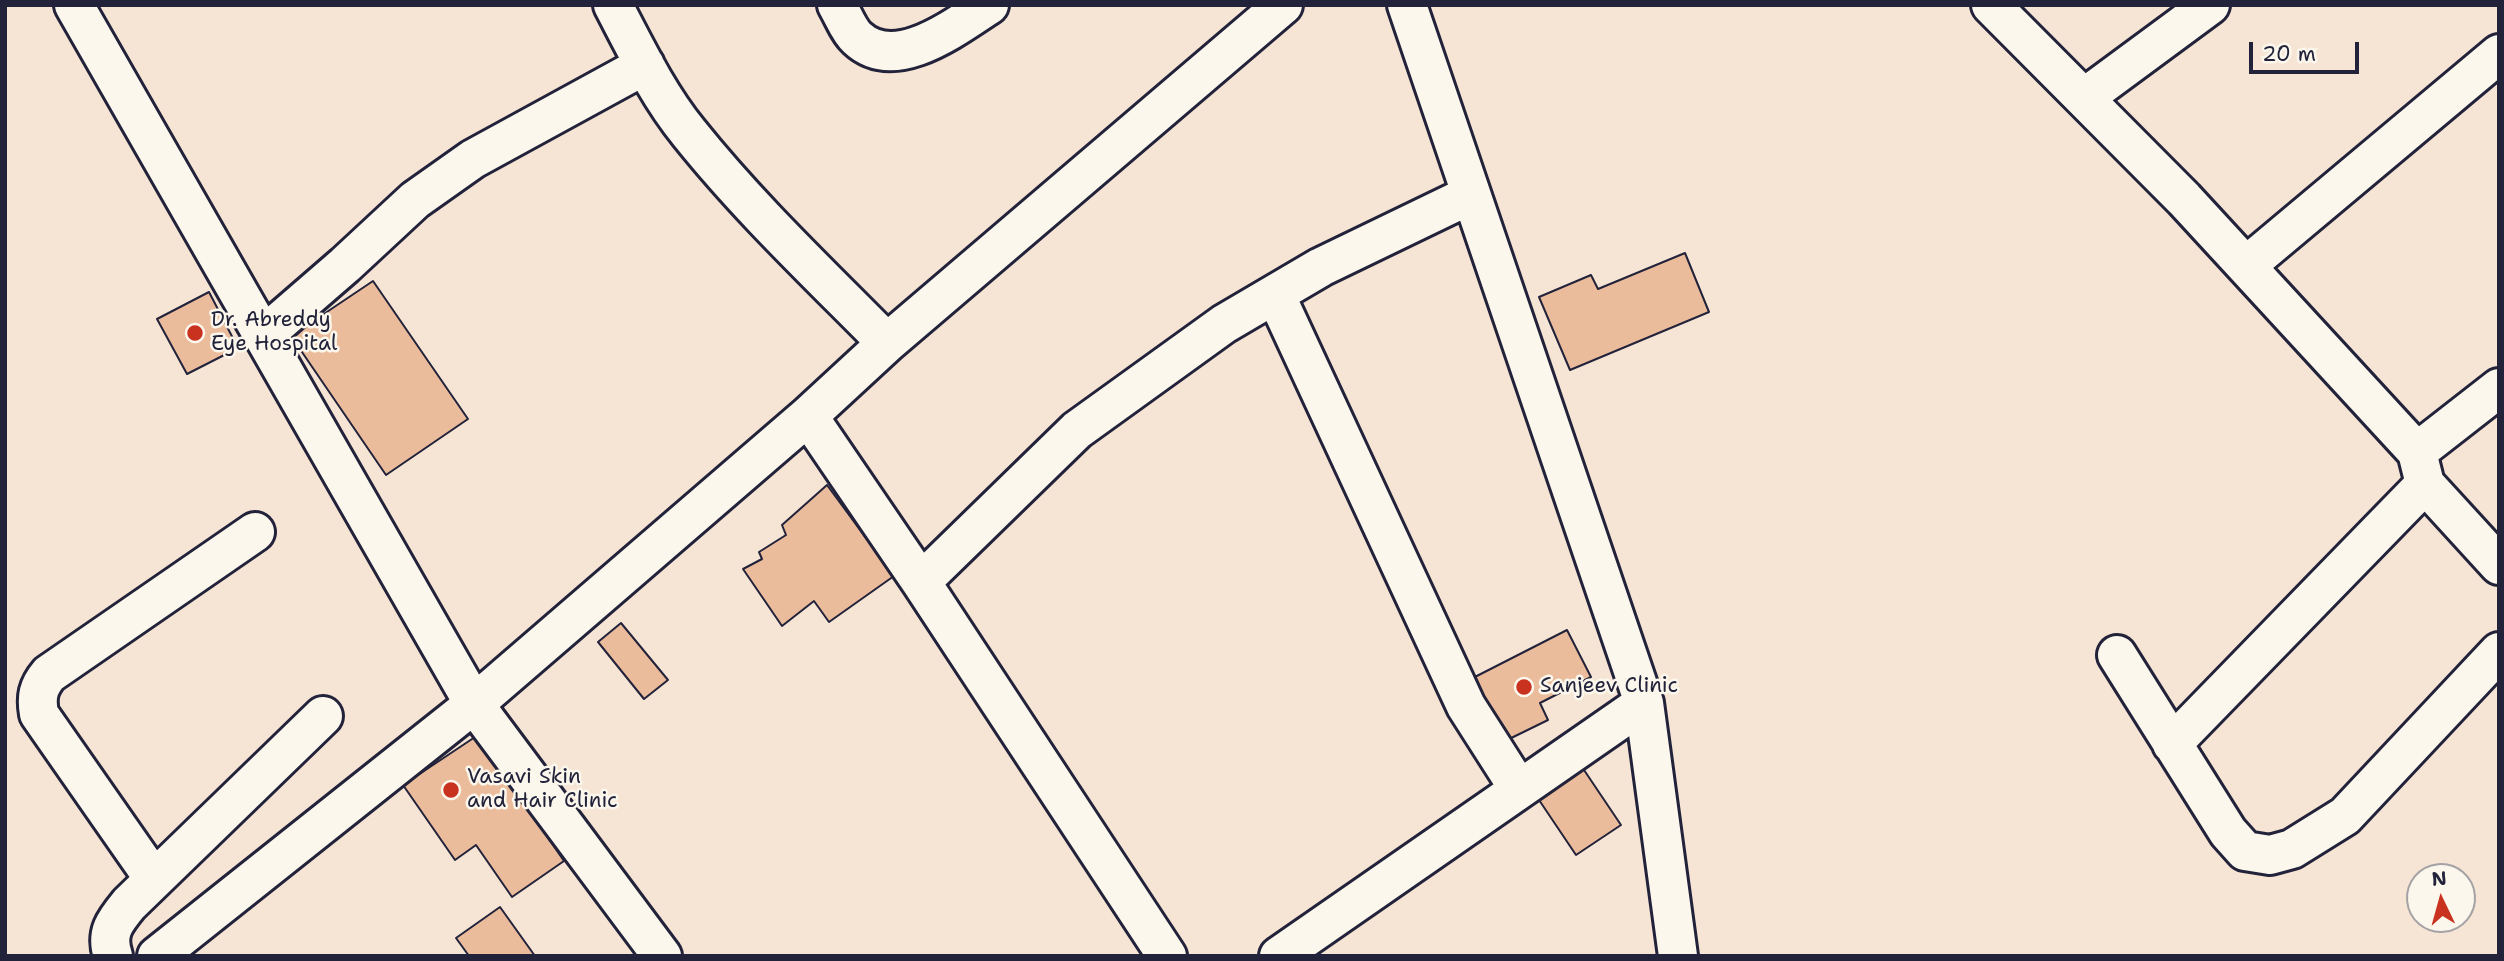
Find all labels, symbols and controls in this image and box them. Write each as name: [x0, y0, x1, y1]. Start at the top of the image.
scale bar: [2252, 28, 2362, 72]
text: 20 m: [2262, 40, 2316, 68]
place label: Dr. Abreddy Eye Hospital: [211, 308, 337, 358]
marker: Dr. Abreddy Eye Hospital: [185, 323, 205, 343]
place label: Sanjeev Clinic: [1540, 674, 1678, 700]
marker: Sanjeev Clinic: [1514, 677, 1534, 697]
place label: Vasavi Skin and Hair Clinic: [467, 765, 618, 815]
marker: Vasavi Skin and Hair Clinic: [441, 780, 461, 800]
north arrow: [2406, 863, 2476, 933]
text: N: [2431, 865, 2448, 892]

